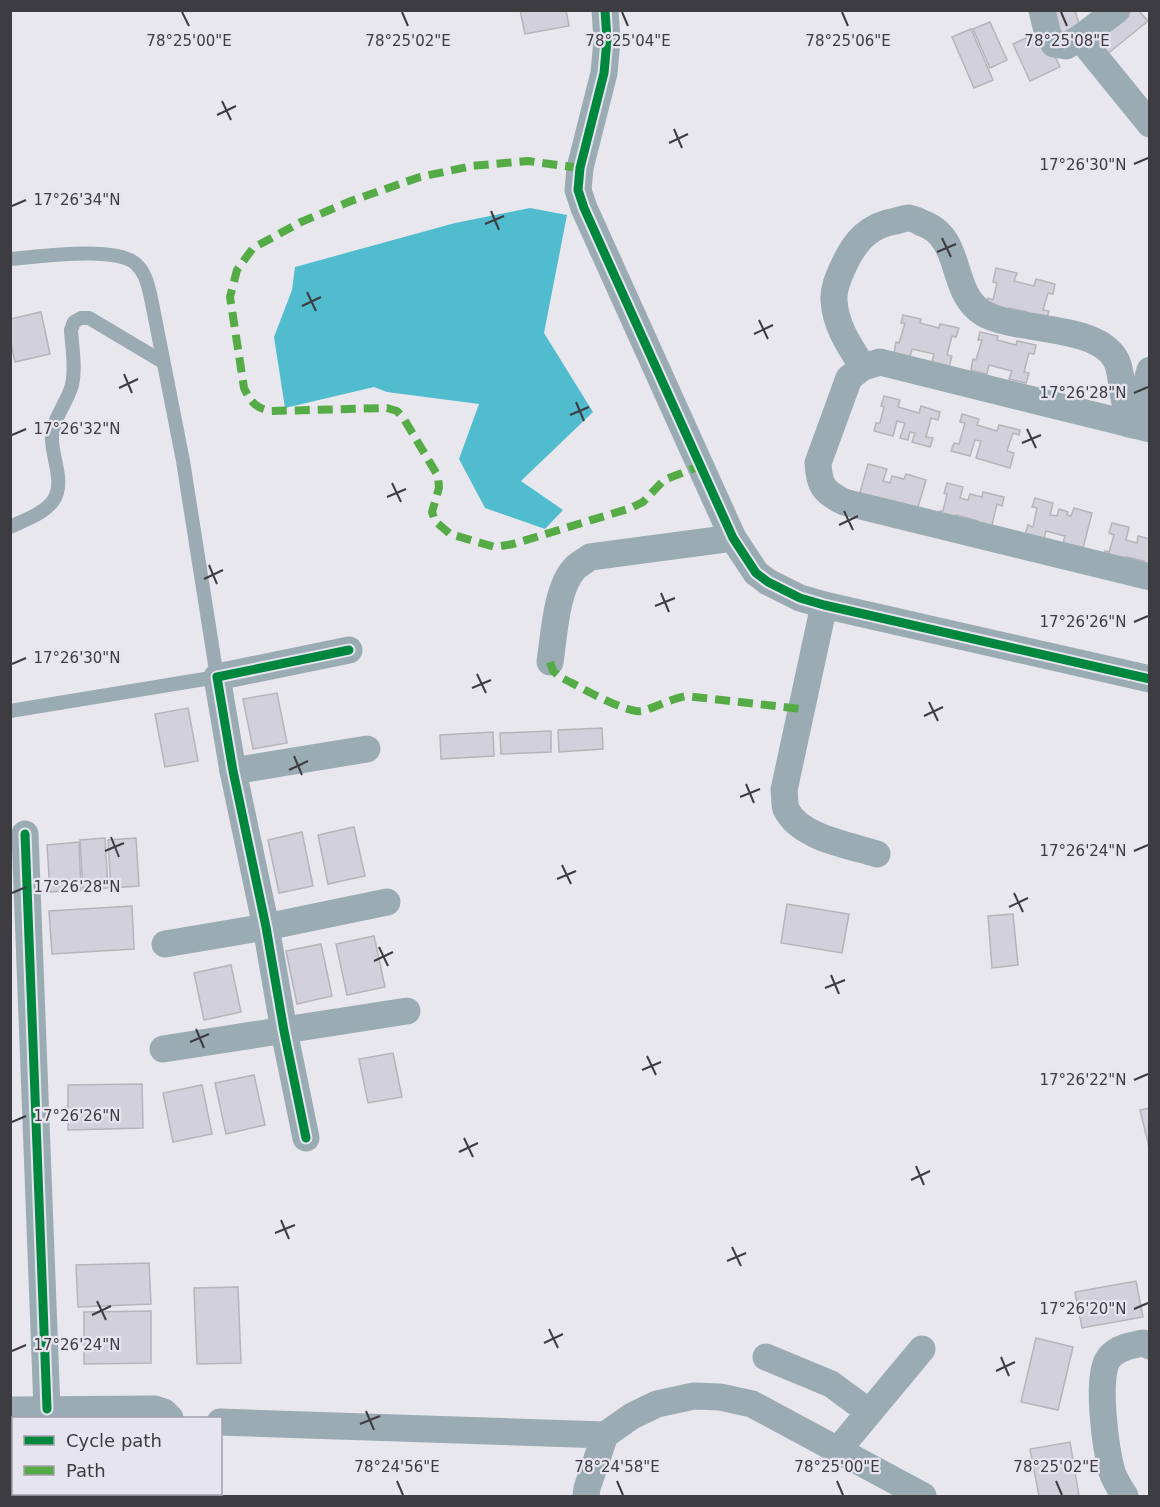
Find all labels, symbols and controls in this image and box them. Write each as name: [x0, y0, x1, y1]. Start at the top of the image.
text: 78°25'00"E: [146, 32, 232, 50]
text: 78°25'02"E: [365, 32, 451, 50]
text: 78°25'04"E: [585, 32, 671, 50]
text: 78°25'06"E: [805, 32, 891, 50]
text: 78°25'08"E: [1024, 32, 1110, 50]
text: 17°26'30"N: [1039, 156, 1127, 174]
text: 17°26'34"N: [33, 191, 121, 209]
text: 17°26'28"N: [1039, 384, 1127, 402]
text: 17°26'32"N: [33, 420, 121, 438]
text: 17°26'26"N: [1039, 613, 1127, 631]
text: 17°26'30"N: [33, 649, 121, 667]
text: 17°26'24"N: [1039, 842, 1127, 860]
text: 17°26'28"N: [33, 878, 121, 896]
text: 17°26'22"N: [1039, 1071, 1127, 1089]
text: 17°26'26"N: [33, 1107, 121, 1125]
text: 17°26'20"N: [1039, 1300, 1127, 1318]
text: 17°26'24"N: [33, 1336, 121, 1354]
legend: [12, 1417, 222, 1495]
text: Cycle path: [66, 1430, 162, 1451]
text: 78°24'56"E: [354, 1458, 440, 1476]
text: 78°24'58"E: [574, 1458, 660, 1476]
text: 78°25'00"E: [794, 1458, 880, 1476]
text: 78°25'02"E: [1013, 1458, 1099, 1476]
text: Path: [66, 1460, 106, 1481]

